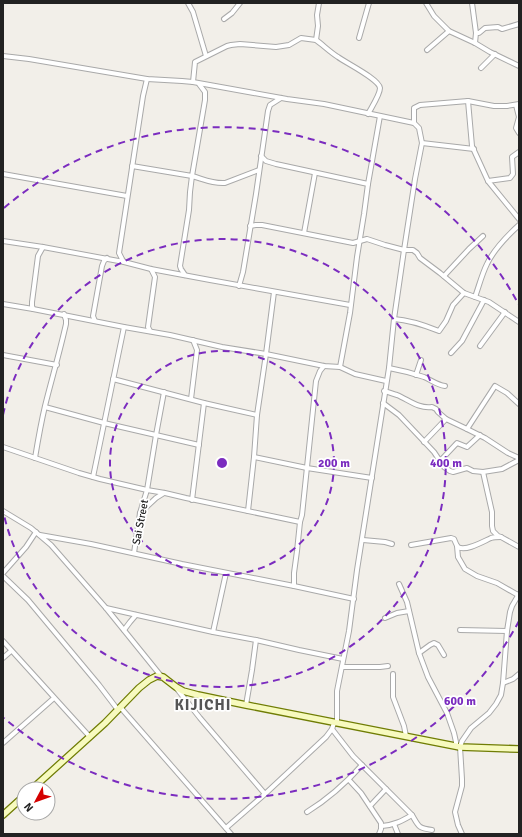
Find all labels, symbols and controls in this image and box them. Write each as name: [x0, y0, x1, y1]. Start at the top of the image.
centre of rings: [215, 456, 229, 470]
text: 200 m: [318, 456, 350, 471]
text: 400 m: [430, 456, 462, 471]
street label: Sai Street: [130, 498, 151, 546]
text: 600 m: [444, 694, 476, 709]
district label: KIJICHI: [175, 696, 231, 714]
north arrow: [16, 781, 56, 821]
text: N: [21, 800, 36, 814]

